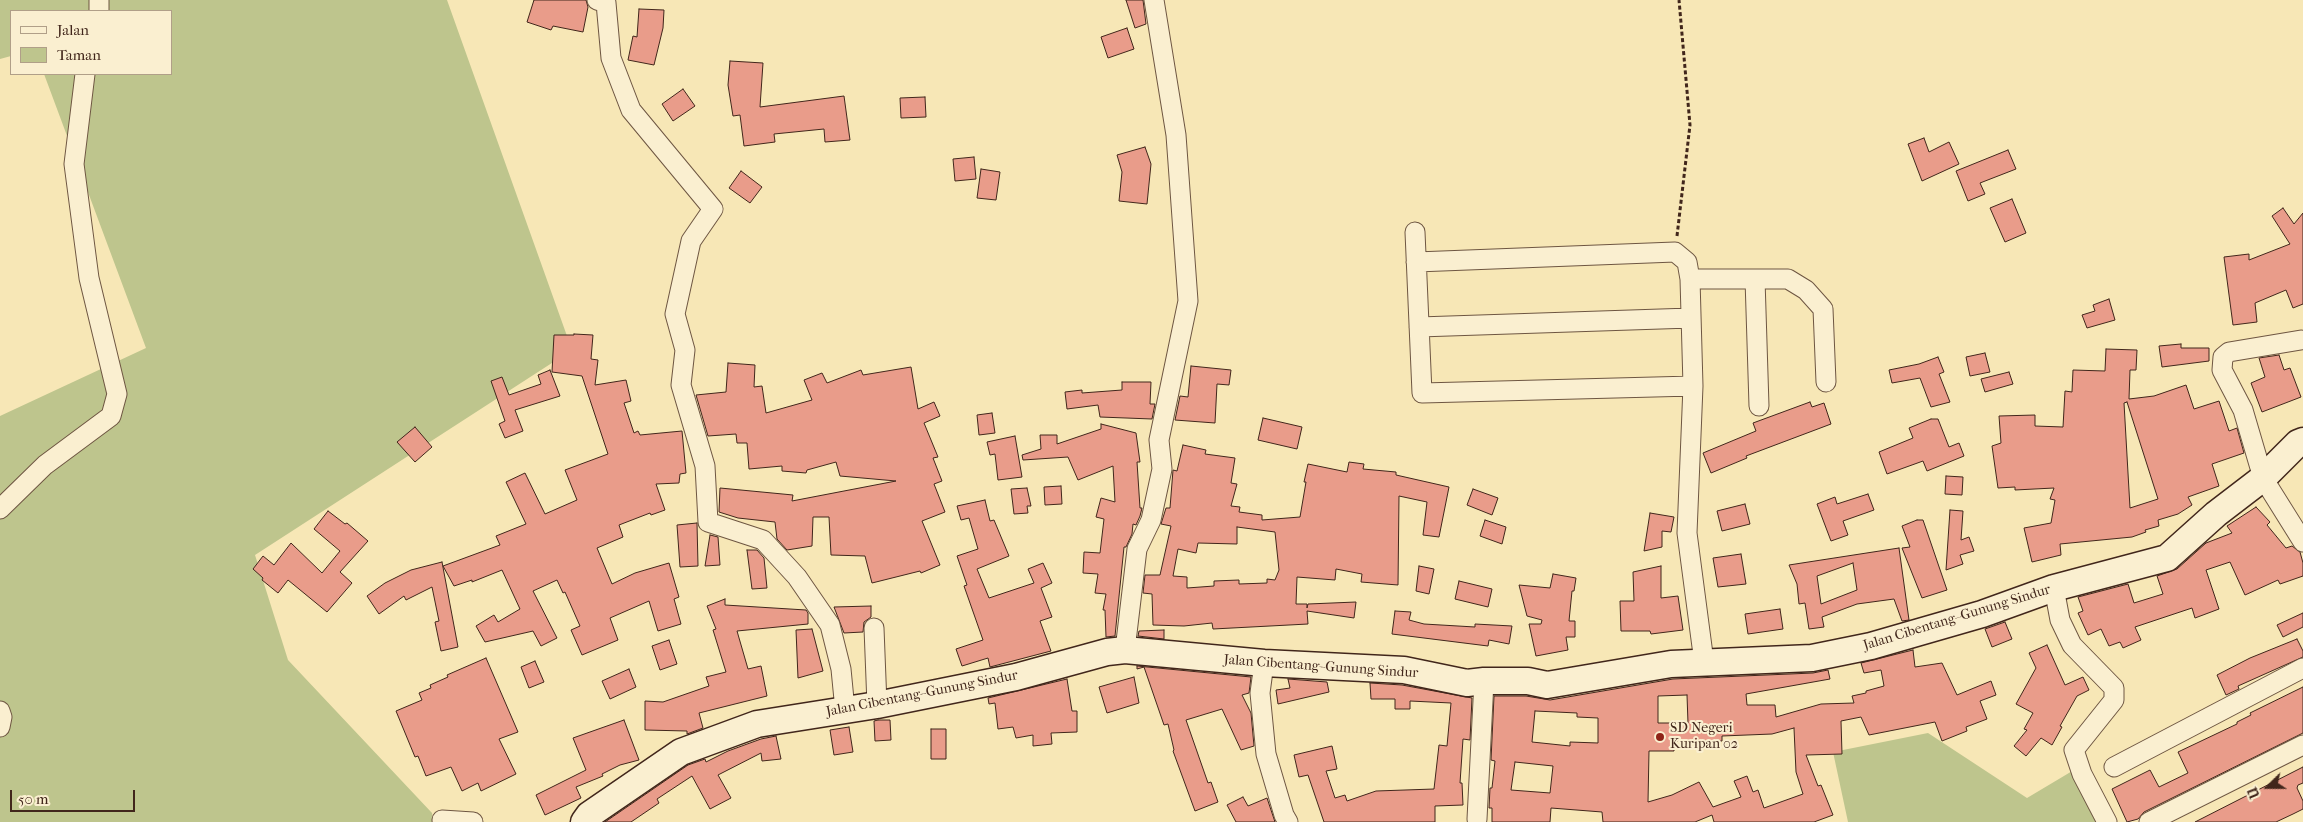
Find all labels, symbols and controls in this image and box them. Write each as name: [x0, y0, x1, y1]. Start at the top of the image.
legend: [10, 10, 172, 75]
text: Jalan: [57, 21, 89, 39]
text: Taman: [57, 46, 101, 64]
street label: Jalan Cibentang–Gunung Sindur: [1861, 581, 2053, 655]
street label: Jalan Cibentang–Gunung Sindur: [1223, 652, 1419, 682]
street label: Jalan Cibentang–Gunung Sindur: [825, 667, 1019, 721]
place label: SD Negeri Kuripan 02: [1670, 721, 1738, 754]
marker: SD Negeri Kuripan 02: [1654, 731, 1666, 743]
north arrow: [2243, 762, 2293, 812]
scale bar: [12, 780, 138, 812]
text: U: [2244, 785, 2264, 801]
text: 50 m: [18, 790, 48, 808]

